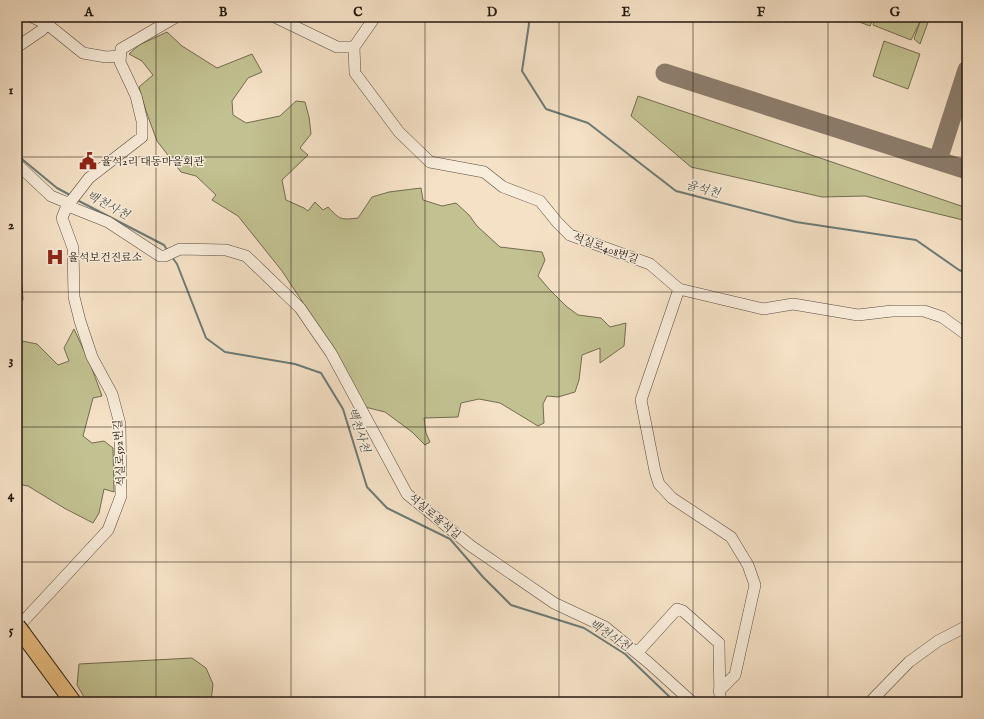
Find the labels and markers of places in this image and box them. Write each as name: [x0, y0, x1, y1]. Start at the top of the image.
public building icon: 율석2리 대동마을회관: [78, 151, 98, 171]
place label: 율석2리 대동마을회관: [101, 155, 205, 169]
hospital icon: 율석보건진료소: [45, 247, 65, 267]
place label: 율석보건진료소: [68, 251, 143, 265]

